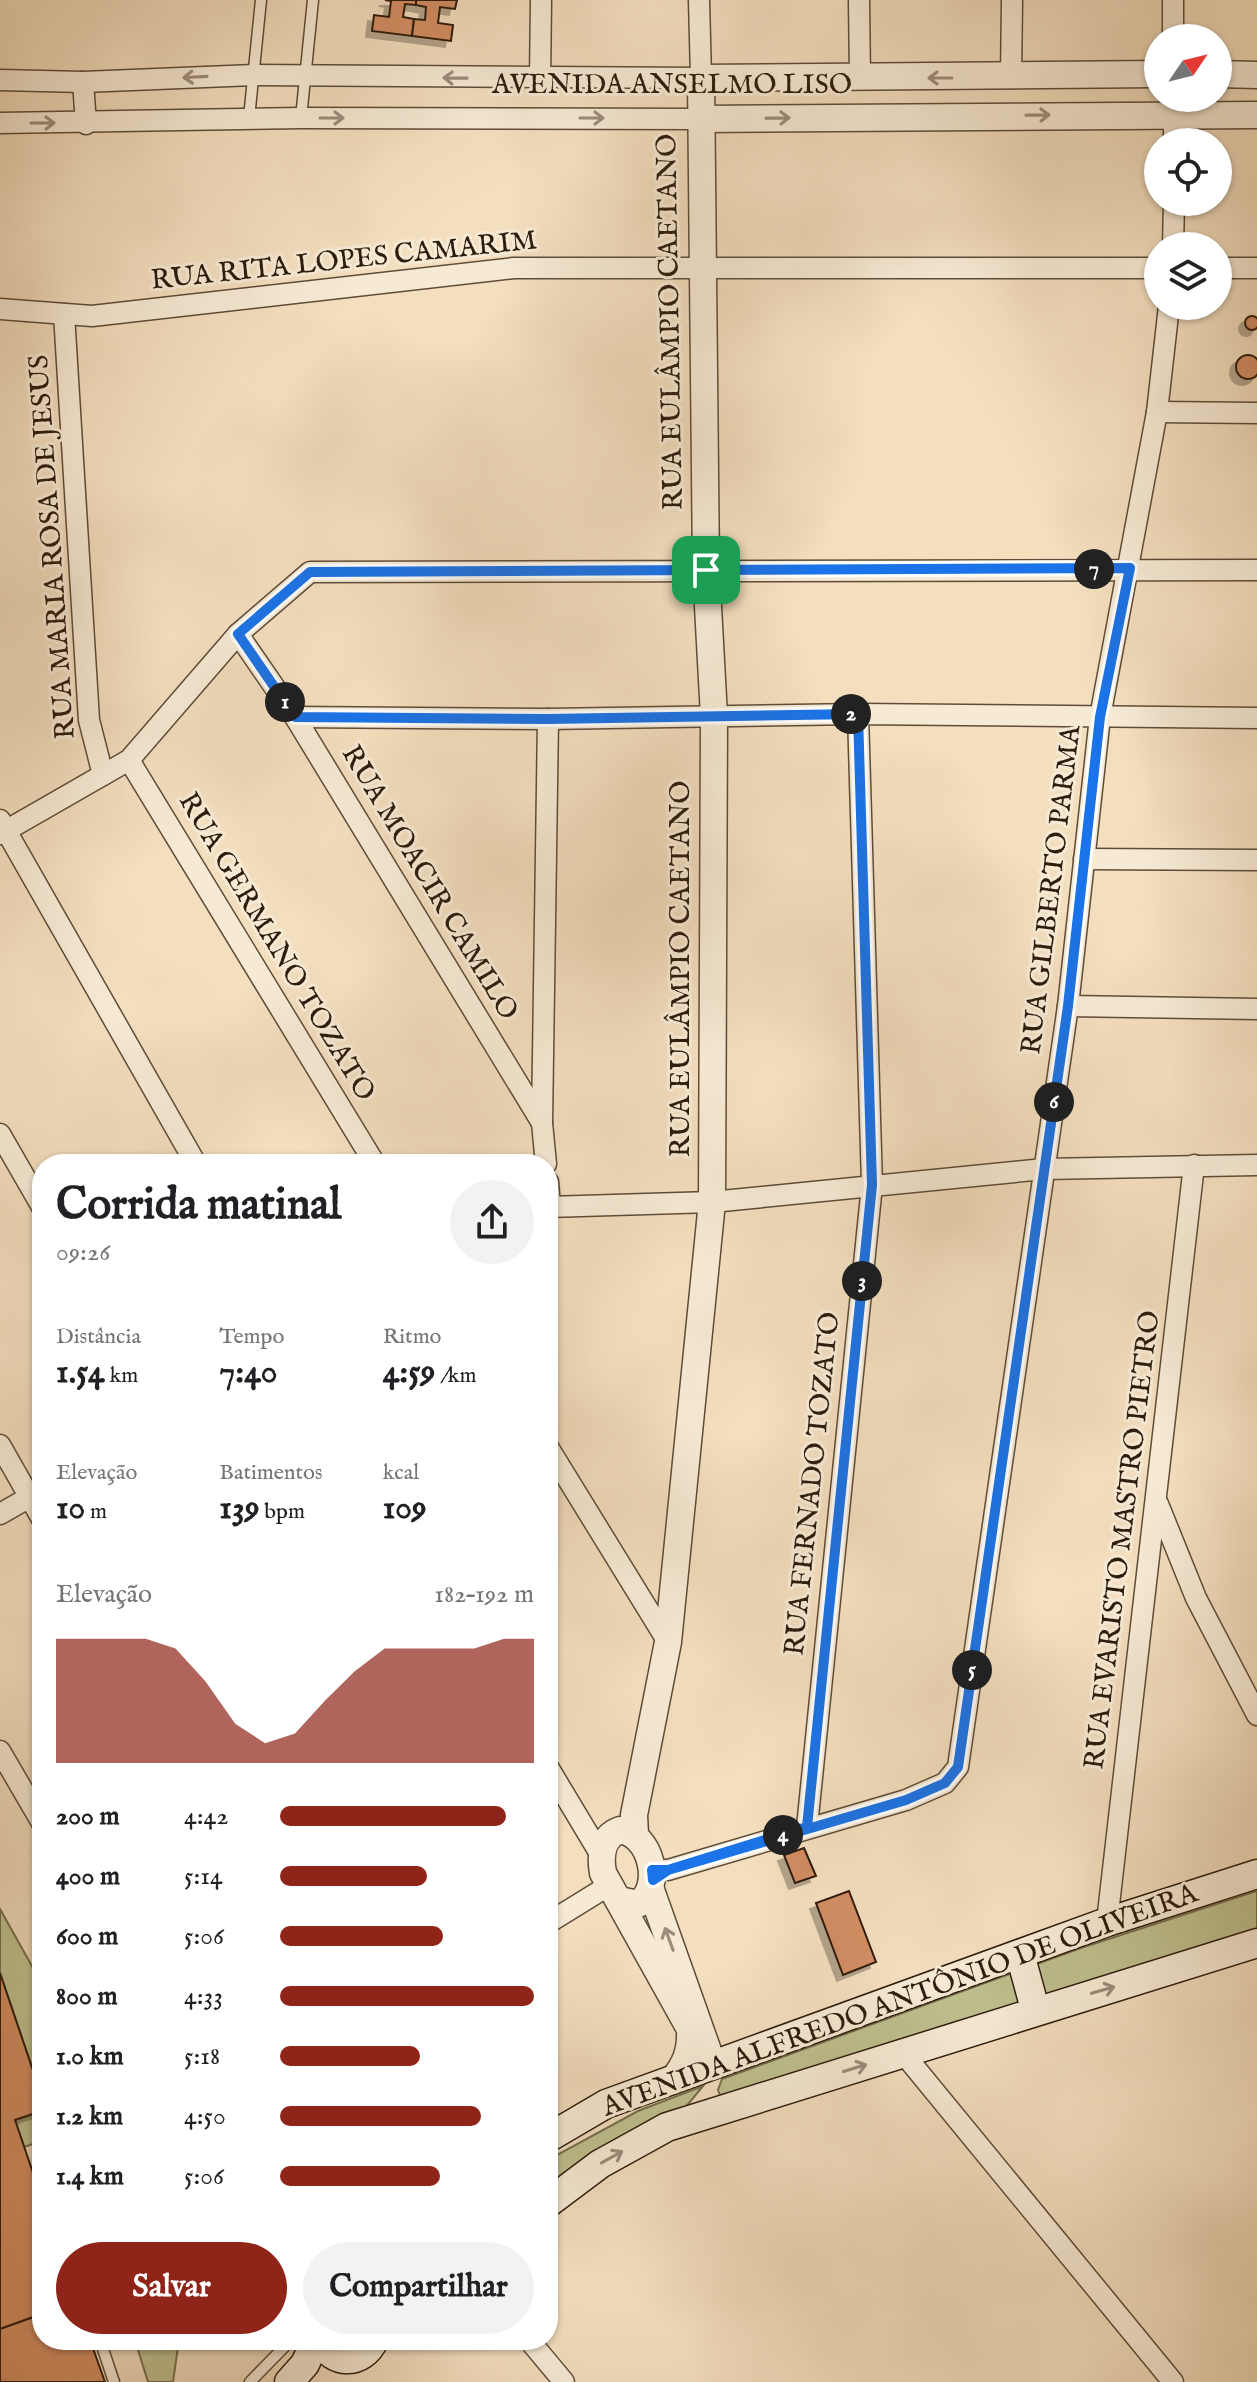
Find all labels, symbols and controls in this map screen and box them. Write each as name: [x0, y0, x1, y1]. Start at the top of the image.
north arrow: [1144, 24, 1232, 112]
map controls: [1144, 24, 1232, 320]
street label: AVENIDA ANSELMO LISO: [491, 68, 852, 103]
one-way arrow: [182, 70, 209, 85]
one-way arrow: [442, 70, 469, 86]
one-way arrow: [927, 70, 954, 86]
one-way arrow: [1024, 107, 1051, 123]
one-way arrow: [318, 110, 345, 126]
one-way arrow: [578, 110, 605, 126]
one-way arrow: [764, 110, 791, 126]
one-way arrow: [29, 115, 56, 131]
button: locate: [1144, 128, 1232, 216]
street label: RUA EULÂMPIO CAETANO: [649, 133, 692, 511]
street label: RUA RITA LOPES CAMARIM: [149, 223, 539, 299]
button: layers: [1144, 232, 1232, 320]
street label: RUA MARIA ROSA DE JESUS: [22, 354, 84, 740]
pin: [672, 536, 740, 604]
icon: arrive: [684, 548, 728, 592]
pin: 7: [1074, 549, 1114, 589]
text: 7: [1089, 555, 1099, 583]
pin: 1: [265, 682, 305, 722]
text: 1: [281, 688, 289, 716]
pin: 2: [831, 694, 871, 734]
text: 2: [846, 700, 856, 728]
street label: RUA GILBERTO PARMA: [1014, 722, 1090, 1056]
street label: RUA MOACIR CAMILO: [333, 739, 525, 1027]
street label: RUA EULÂMPIO CAETANO: [663, 781, 699, 1157]
street label: RUA GERMANO TOZATO: [170, 786, 382, 1108]
pin: 6: [1034, 1082, 1074, 1122]
text: 6: [1049, 1088, 1059, 1116]
text: Corrida matinal: [56, 1178, 341, 1234]
button: share: [450, 1180, 534, 1264]
text: 09:26: [56, 1236, 110, 1269]
pin: 3: [842, 1261, 882, 1301]
text: 3: [858, 1267, 866, 1295]
street label: RUA EVARISTO MASTRO PIETRO: [1077, 1309, 1169, 1771]
street label: RUA FERNADO TOZATO: [778, 1310, 848, 1658]
text: Distância: [56, 1323, 141, 1351]
text: Tempo: [219, 1323, 284, 1351]
text: Ritmo: [383, 1323, 441, 1351]
text: 1.54: [56, 1351, 105, 1394]
text: 7:40: [219, 1351, 278, 1394]
text: 4:59: [383, 1351, 435, 1394]
text: km: [105, 1362, 138, 1390]
text: /km: [435, 1362, 477, 1390]
text: Elevação: [56, 1459, 137, 1487]
text: Batimentos: [219, 1459, 323, 1487]
text: kcal: [383, 1459, 419, 1487]
text: 10: [56, 1487, 85, 1530]
text: 139: [219, 1487, 260, 1530]
text: 109: [383, 1487, 427, 1530]
text: m: [85, 1498, 107, 1526]
text: bpm: [260, 1498, 305, 1526]
text: Elevação: [56, 1578, 152, 1611]
text: 182–192 m: [434, 1578, 534, 1611]
pin: 5: [952, 1650, 992, 1690]
text: 5: [968, 1656, 976, 1684]
text: 200 m: [56, 1800, 120, 1833]
text: 4:42: [184, 1800, 229, 1833]
pin: 4: [763, 1815, 803, 1855]
text: 4: [778, 1821, 788, 1849]
text: 400 m: [56, 1860, 120, 1893]
text: 5:14: [184, 1860, 223, 1893]
street label: AVENIDA ALFREDO ANTÔNIO DE OLIVEIRA: [596, 1876, 1204, 2126]
text: 600 m: [56, 1920, 118, 1953]
text: 5:06: [184, 1920, 224, 1953]
one-way arrow: [661, 1927, 675, 1951]
text: 800 m: [56, 1980, 118, 2013]
text: 4:33: [184, 1980, 223, 2013]
one-way arrow: [1089, 1982, 1115, 1997]
text: 1.0 km: [56, 2040, 124, 2073]
text: 5:18: [184, 2040, 220, 2073]
one-way arrow: [841, 2060, 867, 2075]
text: 1.2 km: [56, 2100, 123, 2133]
text: 4:50: [184, 2100, 226, 2133]
one-way arrow: [599, 2149, 623, 2165]
text: 1.4 km: [56, 2160, 124, 2193]
text: 5:06: [184, 2160, 224, 2193]
button: Salvar: [56, 2242, 287, 2334]
button: Compartilhar: [303, 2242, 534, 2334]

